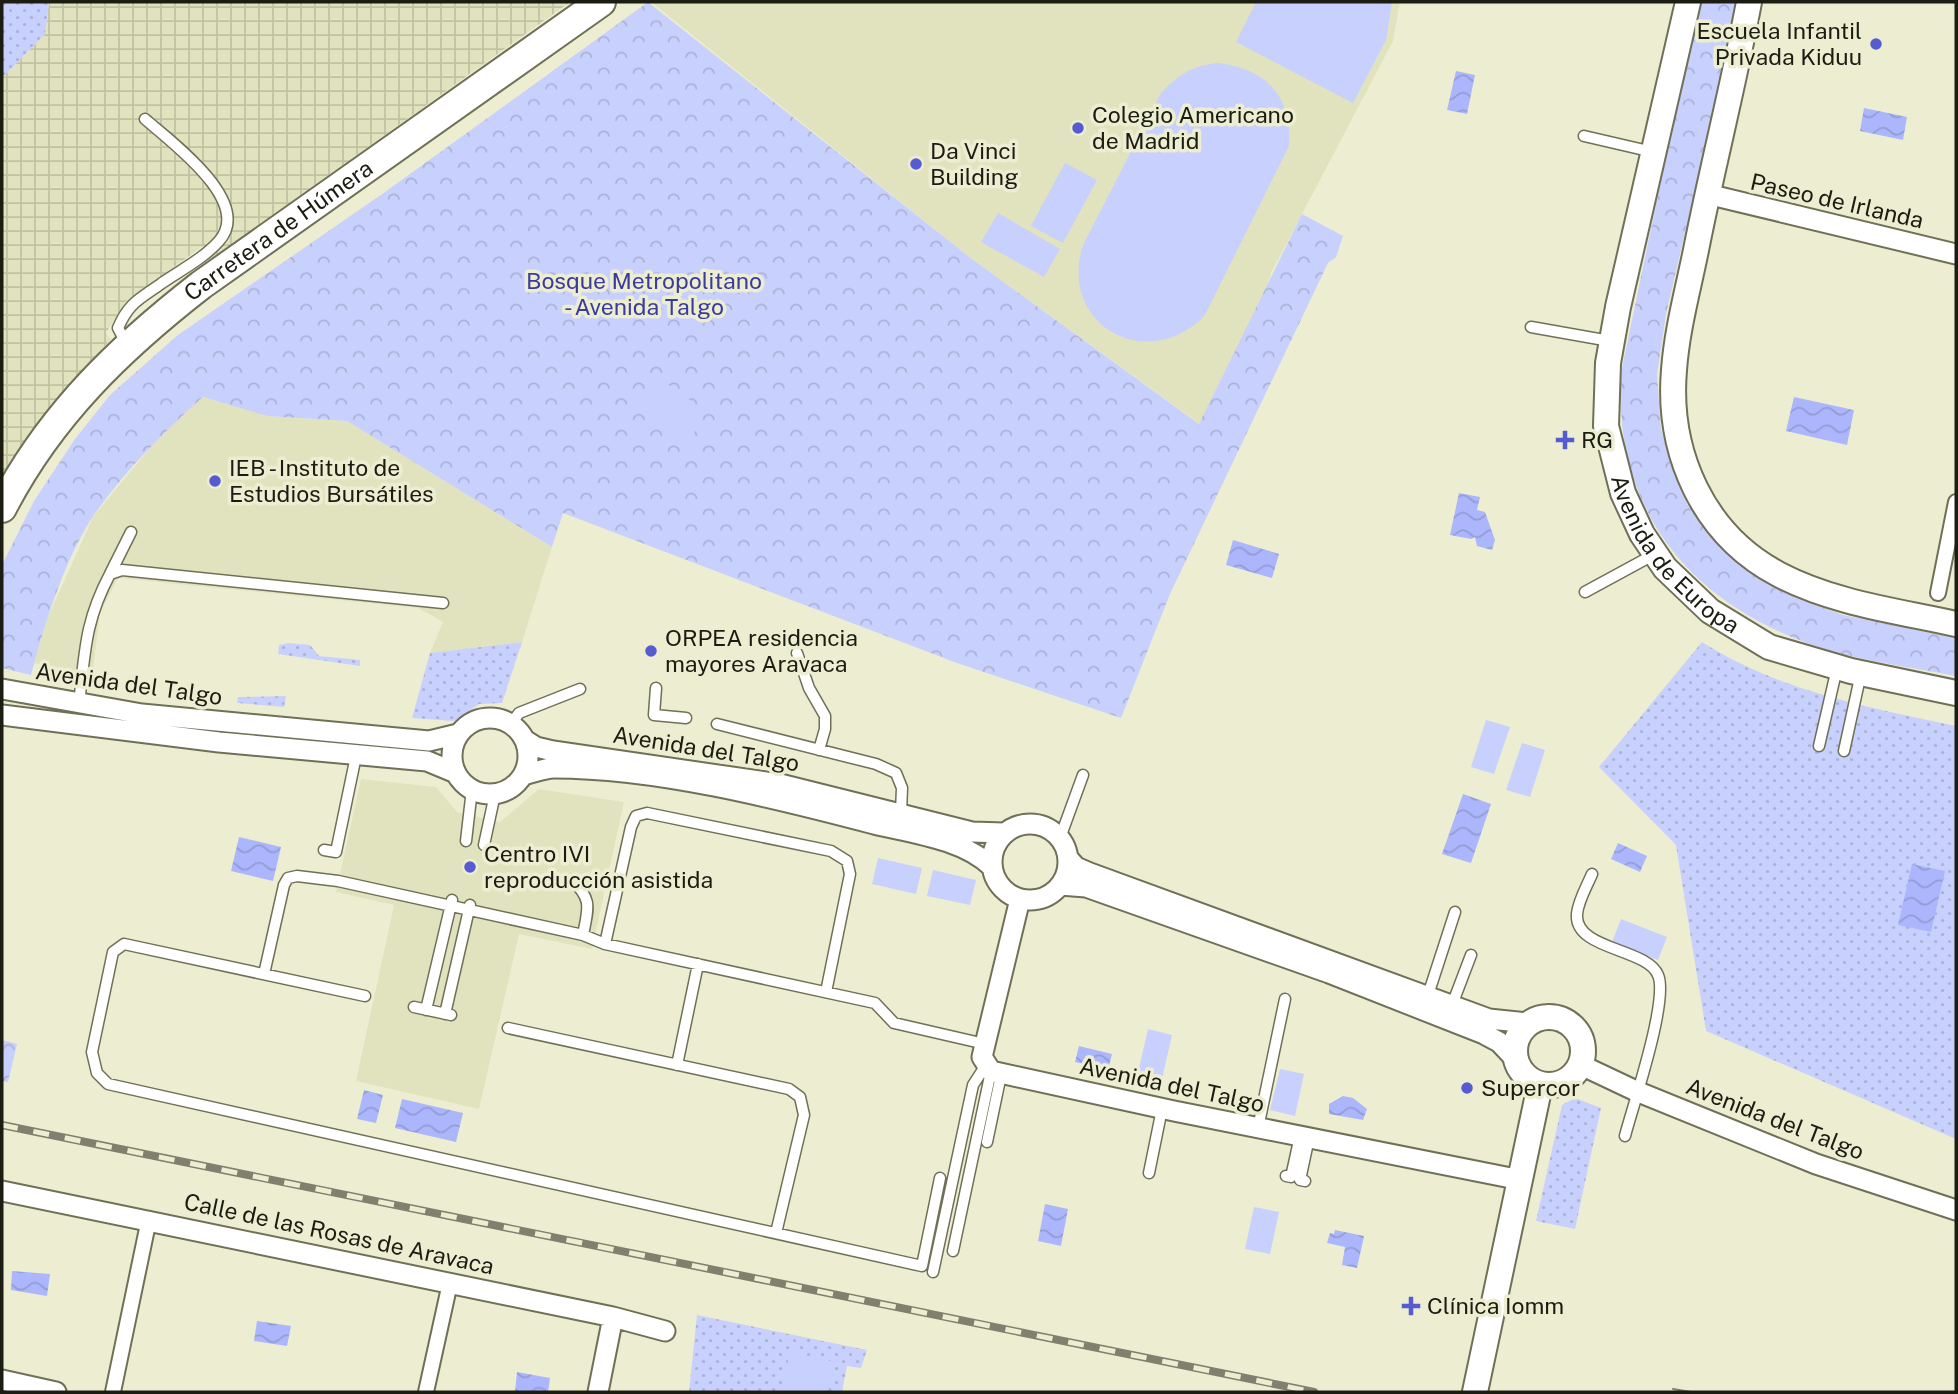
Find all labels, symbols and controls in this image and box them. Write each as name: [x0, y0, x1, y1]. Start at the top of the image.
place label: Escuela Infantil Privada Kiduu: [1696, 17, 1862, 70]
marker: Escuela Infantil Privada Kiduu: [1868, 36, 1884, 52]
place label: Colegio Americano de Madrid: [1092, 101, 1294, 154]
marker: Colegio Americano de Madrid: [1070, 120, 1086, 136]
place label: Da Vinci Building: [930, 137, 1018, 190]
street label: Carretera de Húmera: [178, 154, 377, 306]
marker: Da Vinci Building: [908, 156, 924, 172]
street label: Paseo de Irlanda: [1748, 167, 1926, 234]
park label: Bosque Metropolitano - Avenida Talgo: [526, 267, 762, 320]
place label: RG: [1581, 426, 1613, 453]
marker: RG: [1555, 430, 1575, 450]
place label: IEB - Instituto de Estudios Bursátiles: [229, 454, 434, 507]
street label: Avenida de Europa: [1606, 472, 1744, 639]
marker: IEB - Instituto de Estudios Bursátiles: [207, 473, 223, 489]
place label: ORPEA residencia mayores Aravaca: [665, 624, 858, 677]
marker: ORPEA residencia mayores Aravaca: [643, 643, 659, 659]
street label: Avenida del Talgo: [34, 657, 224, 710]
street label: Avenida del Talgo: [611, 720, 801, 777]
place label: Centro IVI reproducción asistida: [484, 840, 713, 893]
marker: Centro IVI reproducción asistida: [462, 859, 478, 875]
street label: Avenida del Talgo: [1077, 1052, 1267, 1117]
street label: Avenida del Talgo: [1682, 1072, 1868, 1165]
place label: Supercor: [1481, 1074, 1580, 1101]
marker: Supercor: [1459, 1080, 1475, 1096]
street label: Calle de las Rosas de Aravaca: [182, 1187, 497, 1280]
place label: Clínica Iomm: [1427, 1292, 1564, 1319]
marker: Clínica Iomm: [1401, 1296, 1421, 1316]

